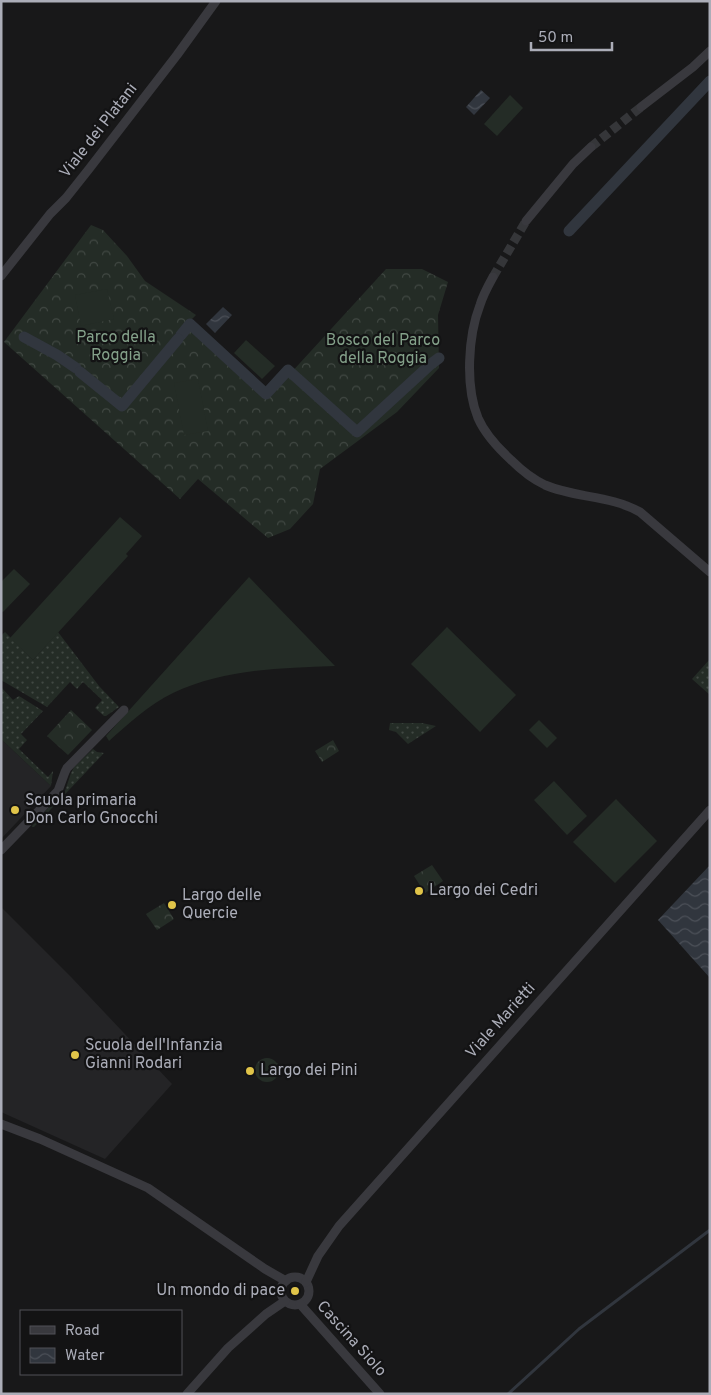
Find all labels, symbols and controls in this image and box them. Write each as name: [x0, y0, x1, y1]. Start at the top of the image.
scale bar: [531, 20, 612, 52]
text: 50 m: [538, 29, 573, 48]
street label: Viale dei Platani: [56, 80, 142, 182]
park label: Parco della Roggia: [76, 328, 156, 366]
park label: Bosco del Parco della Roggia: [326, 331, 440, 369]
place label: Scuola primaria Don Carlo Gnocchi: [25, 791, 158, 829]
marker: Scuola primaria Don Carlo Gnocchi: [9, 804, 21, 816]
place label: Largo dei Cedri: [429, 881, 538, 901]
marker: Largo dei Cedri: [413, 885, 425, 897]
place label: Largo delle Quercie: [182, 886, 262, 924]
marker: Largo delle Quercie: [166, 899, 178, 911]
street label: Viale Marietti: [462, 979, 540, 1063]
place label: Scuola dell'Infanzia Gianni Rodari: [85, 1036, 223, 1074]
marker: Scuola dell'Infanzia Gianni Rodari: [69, 1049, 81, 1061]
place label: Largo dei Pini: [260, 1061, 358, 1081]
marker: Largo dei Pini: [244, 1065, 256, 1077]
place label: Un mondo di pace: [156, 1281, 285, 1301]
marker: Un mondo di pace: [289, 1285, 301, 1297]
street label: Cascina Siolo: [312, 1297, 390, 1381]
legend: [20, 1310, 182, 1375]
text: Road: [65, 1322, 100, 1341]
text: Water: [65, 1347, 105, 1366]

